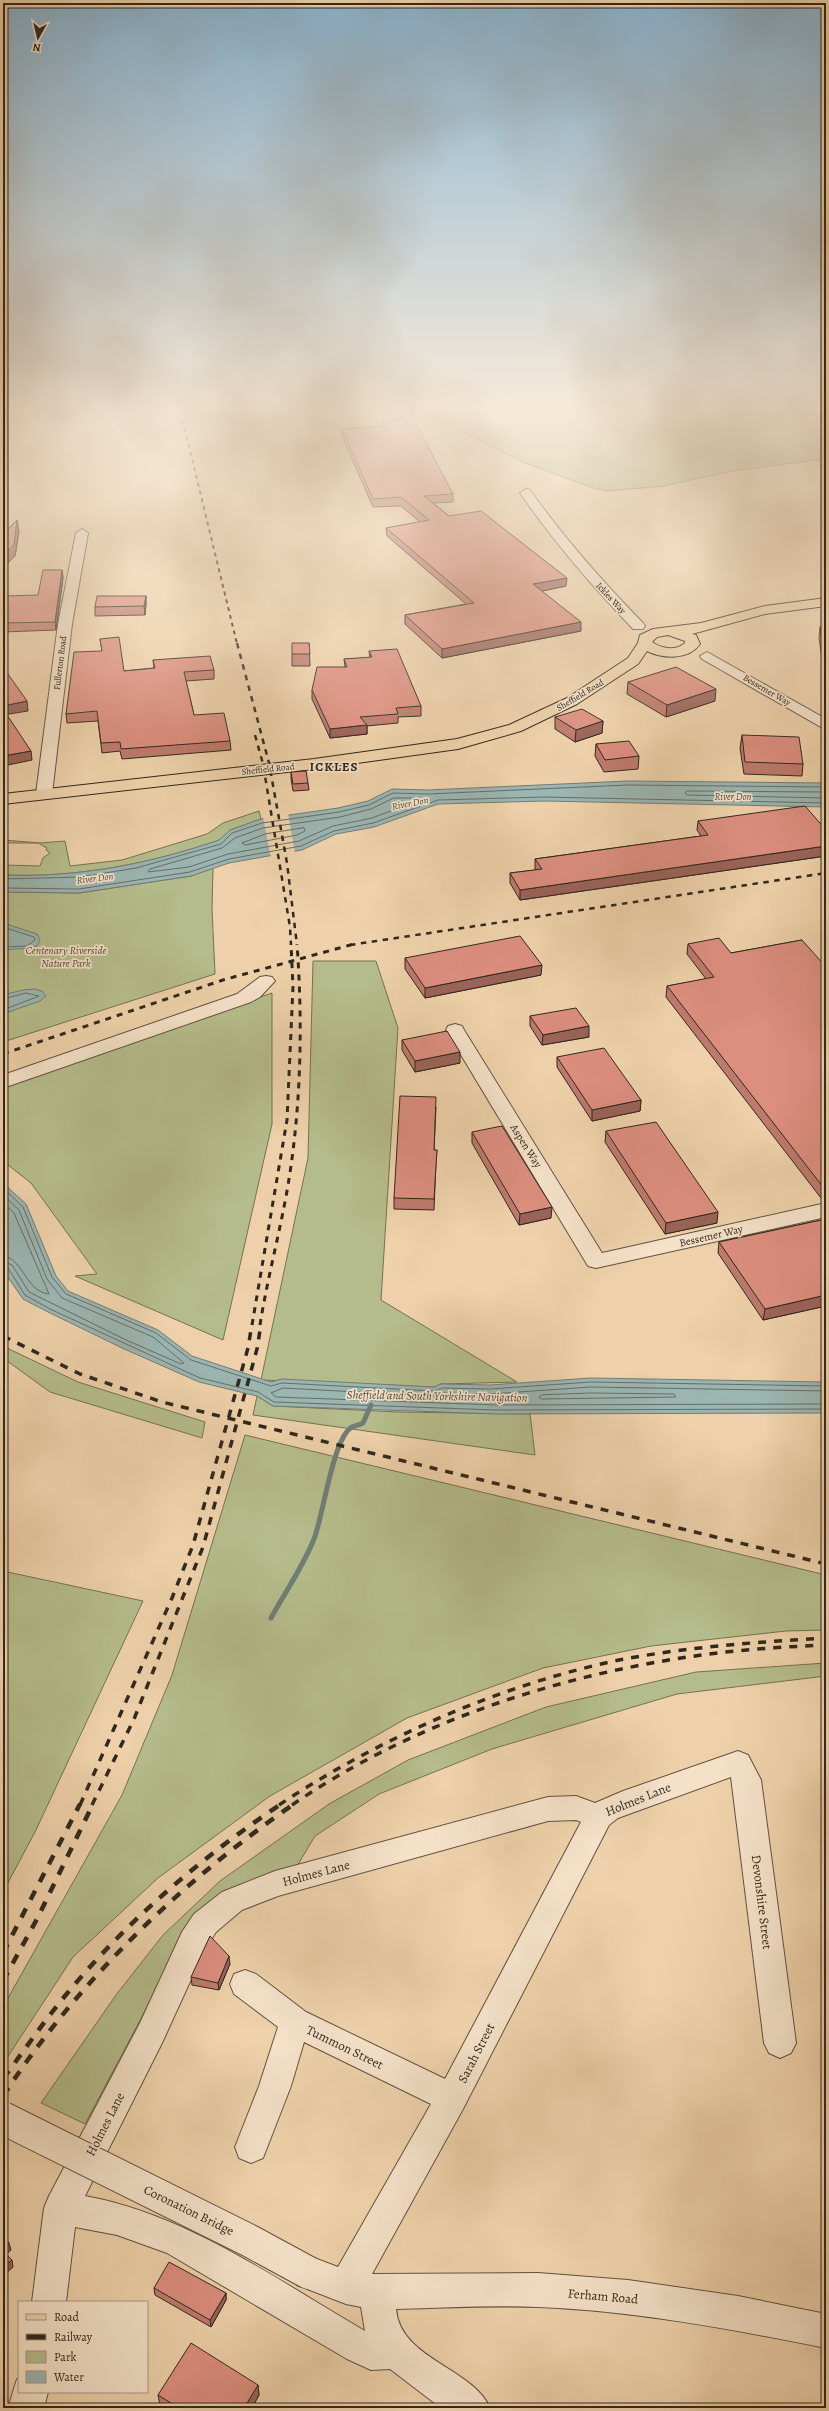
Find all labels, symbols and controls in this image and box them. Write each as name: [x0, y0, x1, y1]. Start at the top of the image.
north arrow: [18, 18, 58, 58]
text: N: [32, 39, 42, 55]
street label: Ickles Way: [593, 580, 629, 617]
street label: Fullerton Road: [51, 635, 69, 691]
street label: Bessemer Way: [741, 672, 794, 709]
street label: Sheffield Road: [554, 676, 606, 714]
district label: ICKLES: [310, 758, 358, 775]
street label: Sheffield Road: [241, 760, 295, 778]
water label: River Don: [715, 790, 752, 803]
water label: River Don: [391, 793, 429, 813]
water label: River Don: [76, 869, 114, 887]
park label: Centenary Riverside Nature Park: [25, 943, 107, 971]
street label: Aspen Way: [506, 1120, 545, 1171]
street label: Bessemer Way: [678, 1221, 744, 1251]
water label: Sheffield and South Yorkshire Navigation: [346, 1386, 528, 1406]
street label: Holmes Lane: [603, 1778, 673, 1820]
street label: Devonshire Street: [748, 1854, 776, 1951]
street label: Holmes Lane: [280, 1856, 352, 1890]
street label: Sarah Street: [454, 2020, 499, 2086]
street label: Tummon Street: [304, 2021, 387, 2073]
street label: Holmes Lane: [82, 2089, 128, 2159]
street label: Coronation Bridge: [141, 2181, 237, 2239]
street label: Ferham Road: [567, 2284, 639, 2308]
legend: [18, 2301, 148, 2393]
text: Road: [54, 2309, 80, 2325]
text: Railway: [54, 2329, 93, 2345]
text: Park: [54, 2349, 77, 2365]
text: Water: [53, 2369, 84, 2385]

